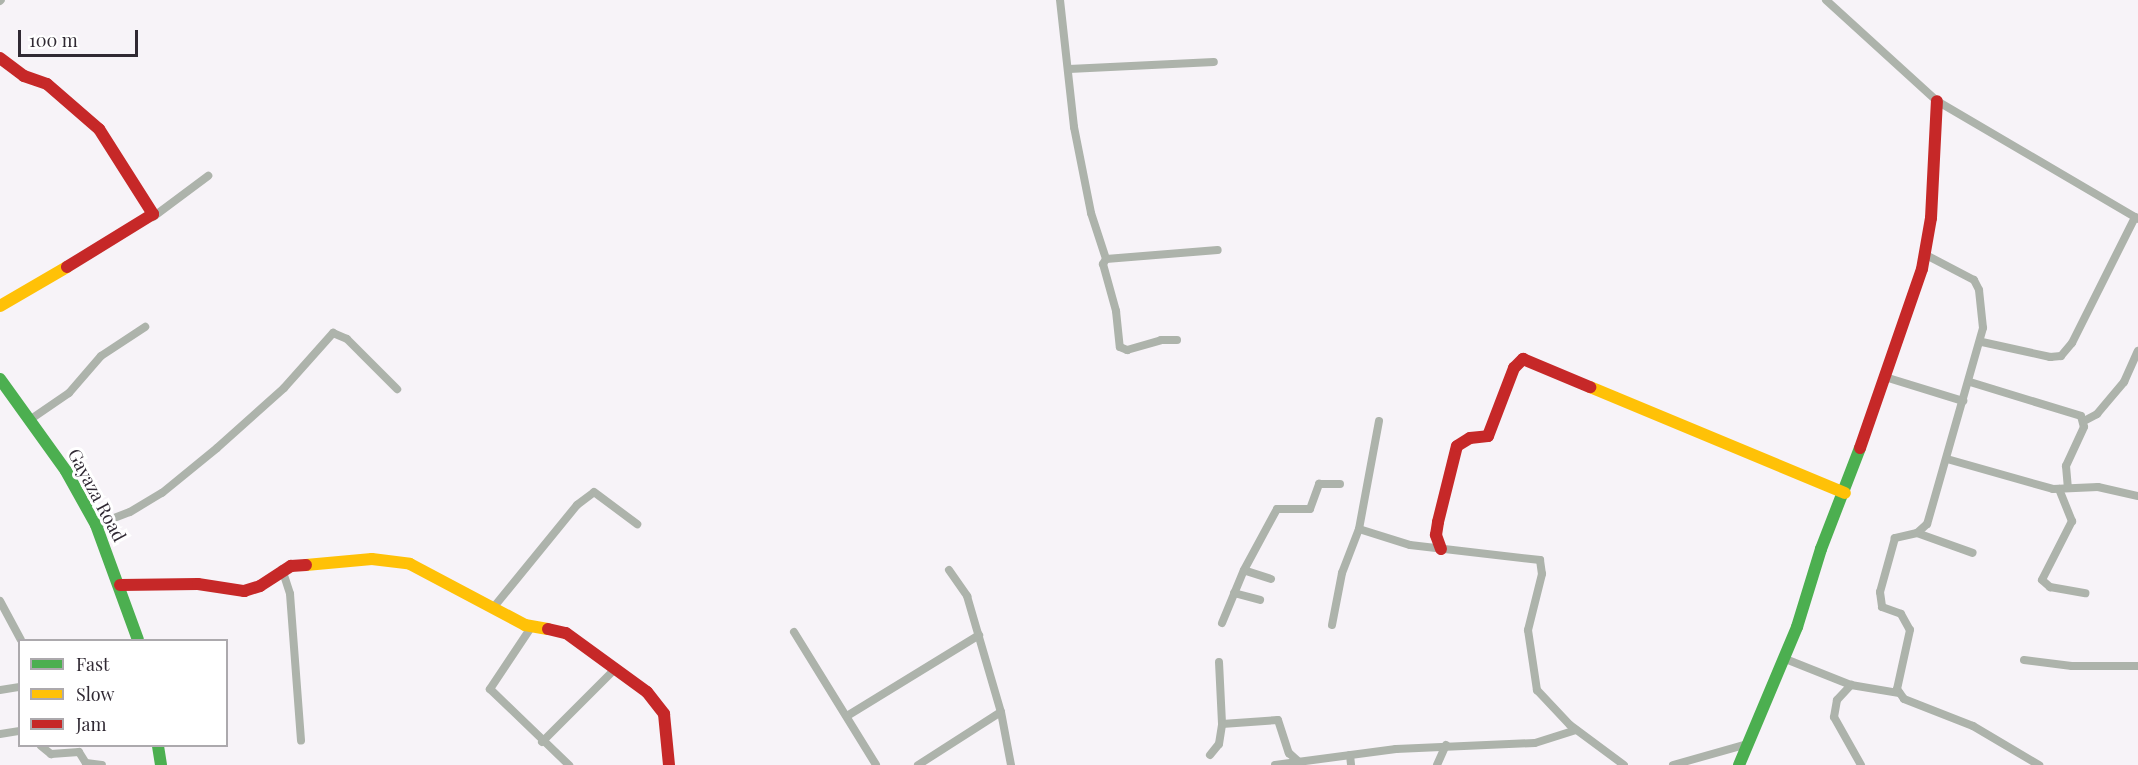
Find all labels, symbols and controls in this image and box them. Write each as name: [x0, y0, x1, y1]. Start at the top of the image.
scale bar: [21, 18, 141, 56]
text: 100 m: [29, 28, 78, 52]
street label: Gayaza Road: [63, 445, 131, 545]
legend: [18, 639, 228, 747]
text: Fast: [76, 652, 109, 676]
text: Slow: [76, 682, 114, 706]
text: Jam: [76, 712, 106, 736]

